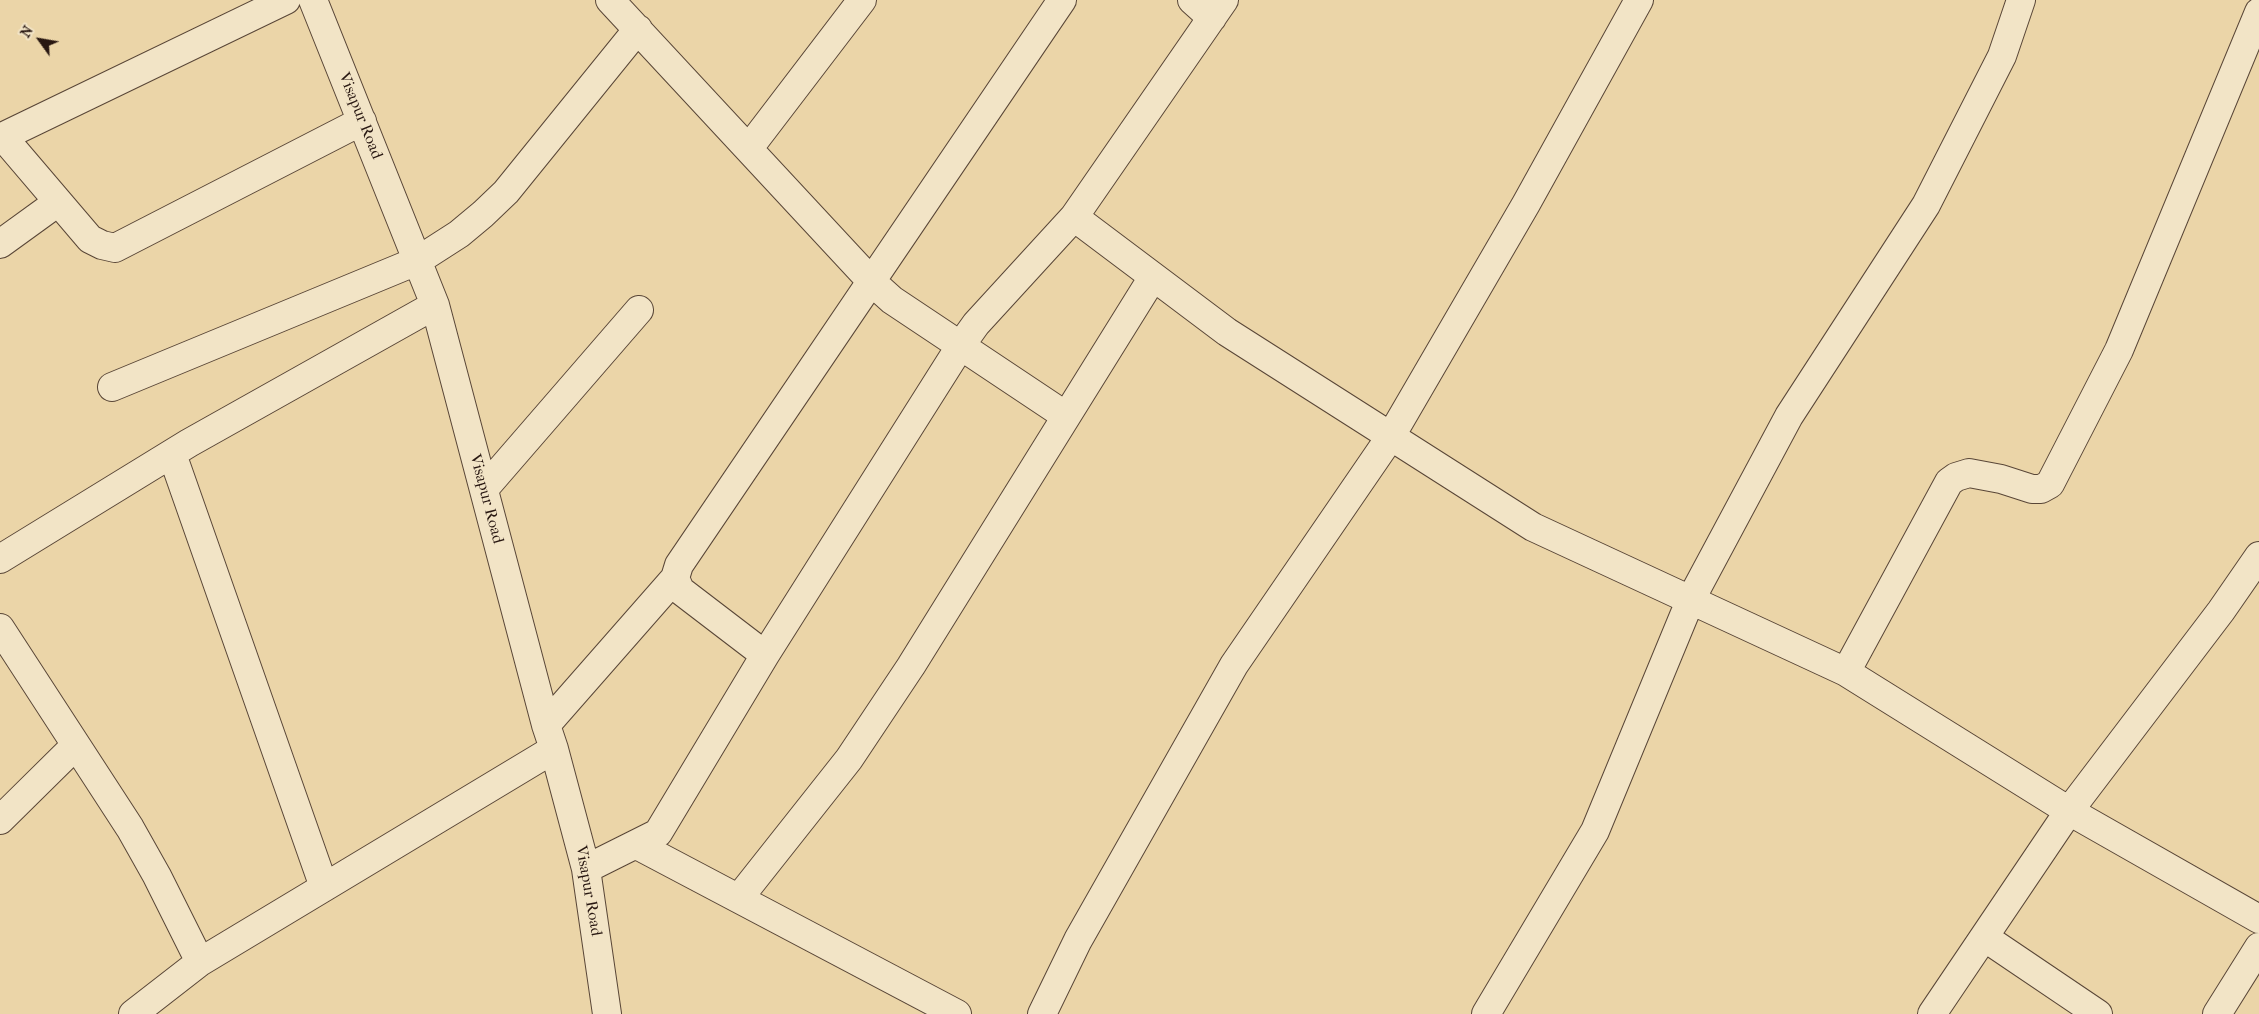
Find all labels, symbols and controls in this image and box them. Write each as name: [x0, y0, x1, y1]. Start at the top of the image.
north arrow: [15, 15, 65, 65]
text: N: [17, 23, 37, 41]
street label: Visapur Road: [334, 70, 386, 162]
street label: Visapur Road: [465, 452, 507, 546]
street label: Visapur Road: [571, 844, 605, 938]

